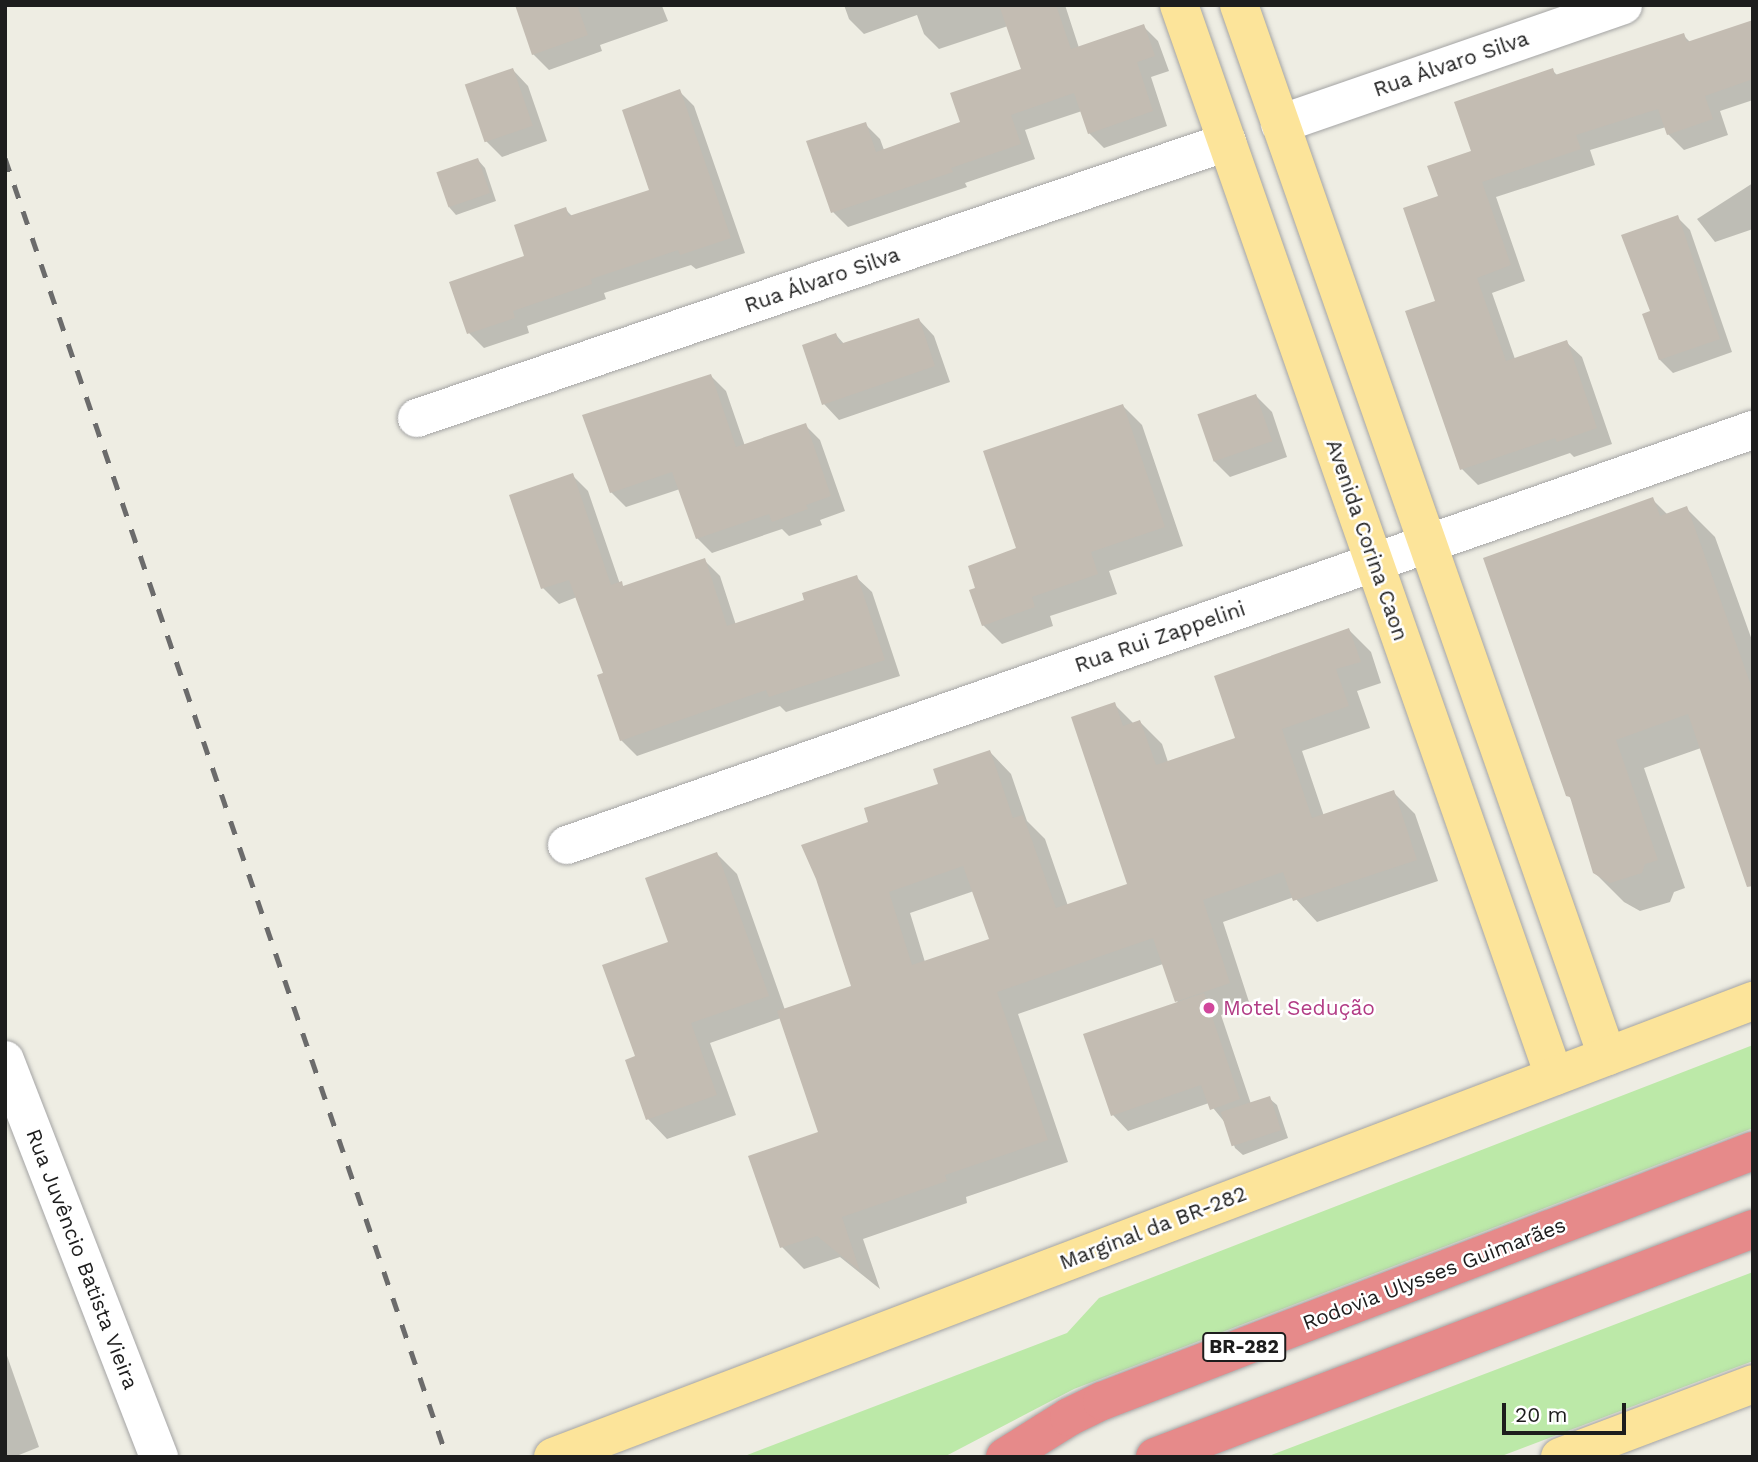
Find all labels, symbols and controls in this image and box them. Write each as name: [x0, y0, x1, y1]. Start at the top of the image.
street label: Rua Álvaro Silva: [1370, 25, 1532, 103]
street label: Rua Álvaro Silva: [741, 241, 903, 319]
street label: Avenida Corina Caon: [1321, 436, 1413, 644]
street label: Rua Rui Zappelini: [1071, 596, 1249, 678]
place label: Motel Sedução: [1223, 995, 1376, 1021]
marker: Motel Sedução: [1201, 1000, 1217, 1016]
street label: Rua Juvêncio Batista Vieira: [20, 1124, 144, 1394]
street label: Marginal da BR-282: [1055, 1181, 1251, 1275]
street label: Rodovia Ulysses Guimarães: [1299, 1212, 1569, 1336]
road number: BR-282: [1202, 1331, 1286, 1362]
scale bar: [1506, 1388, 1630, 1432]
text: 20 m: [1515, 1402, 1567, 1427]

